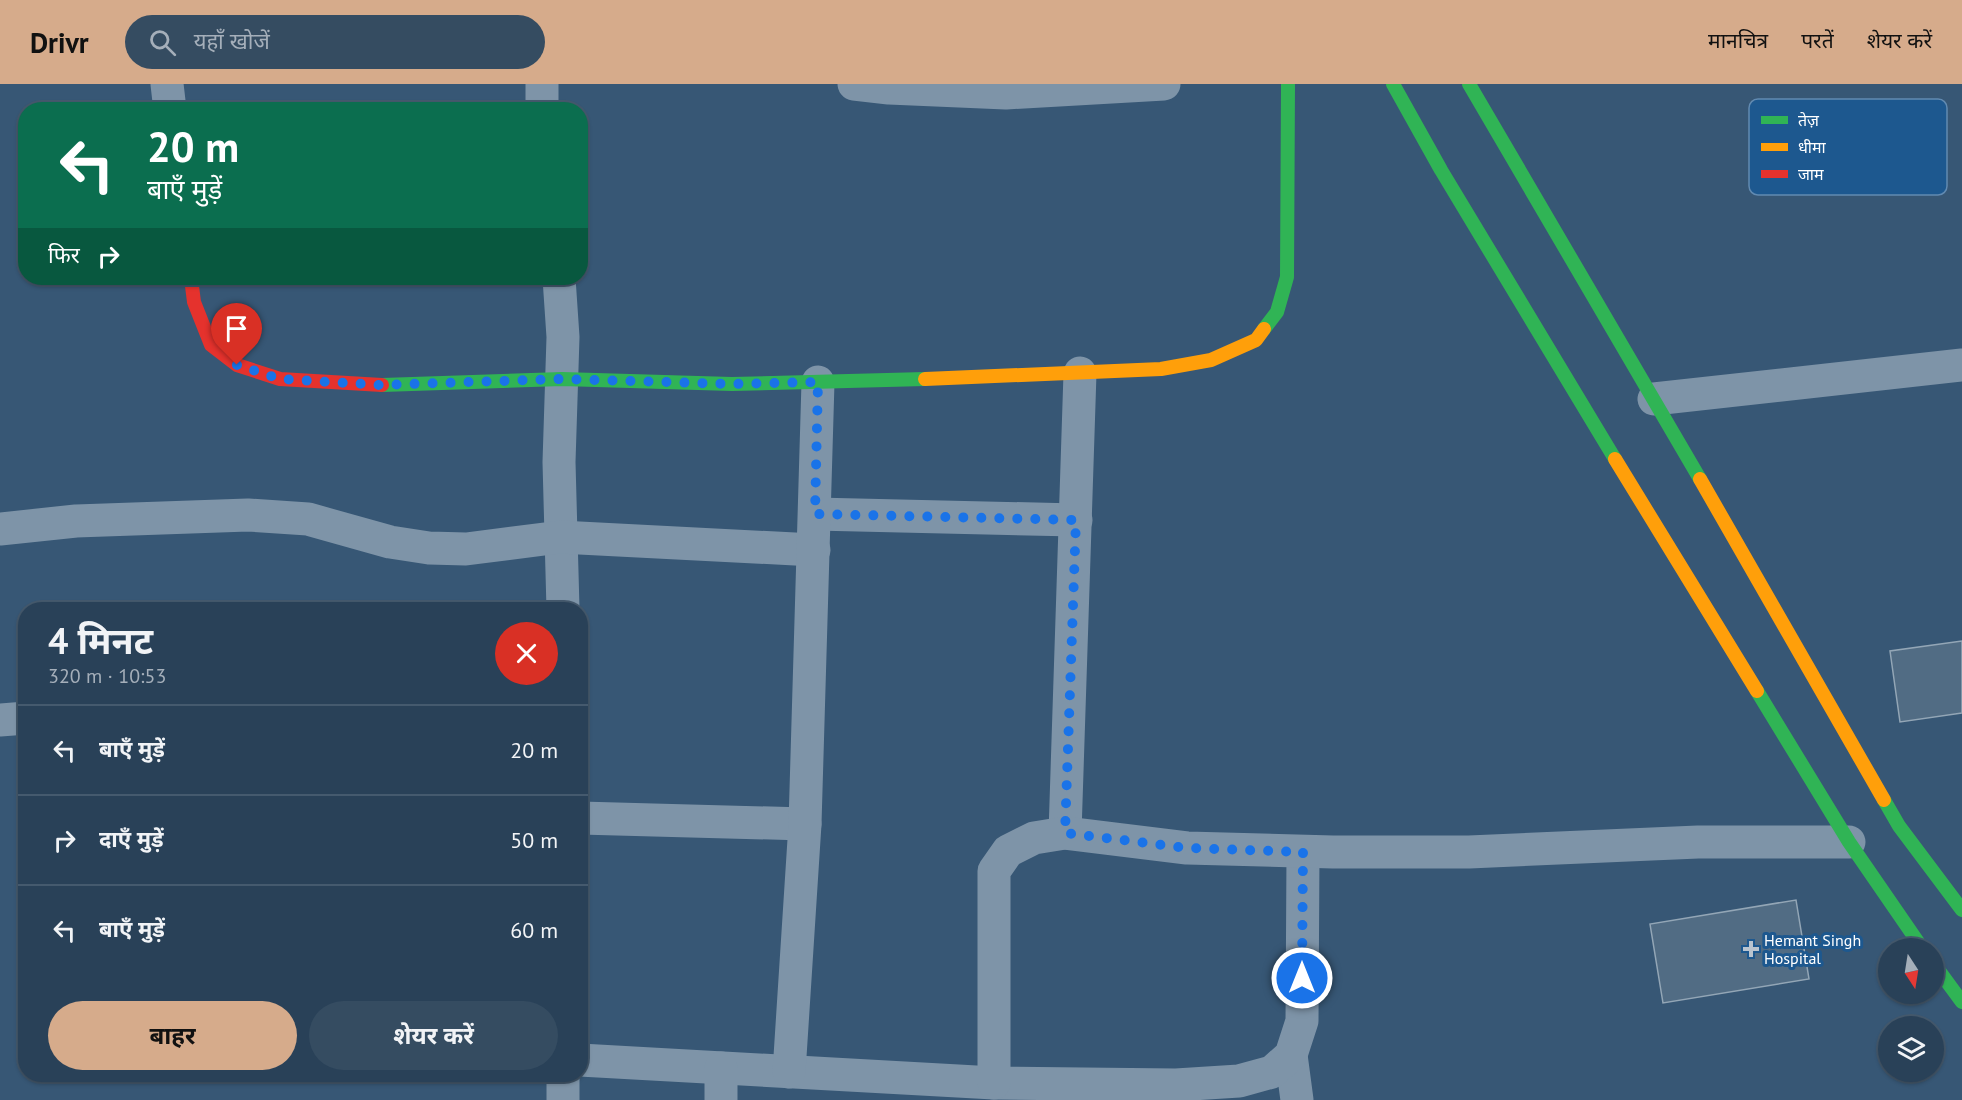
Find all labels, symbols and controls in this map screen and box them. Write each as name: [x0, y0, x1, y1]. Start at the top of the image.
search box: [125, 15, 545, 69]
text: Drivr: [30, 24, 89, 61]
icon: search: [146, 26, 179, 59]
text: यहाँ खोजें: [194, 27, 270, 55]
text: मानचित्र: [1708, 27, 1768, 54]
text: परतें: [1801, 27, 1834, 54]
text: शेयर करें: [1867, 27, 1932, 54]
legend: [1749, 99, 1947, 195]
text: तेज़: [1798, 110, 1820, 130]
text: 20 m: [147, 119, 239, 174]
icon: left: [48, 126, 126, 204]
text: धीमा: [1798, 137, 1827, 157]
text: जाम: [1798, 164, 1824, 184]
text: बाएँ मुड़ें: [147, 172, 222, 206]
icon: right: [92, 240, 125, 273]
text: फिर: [48, 241, 80, 269]
pin: [211, 303, 262, 365]
icon: arrive: [220, 312, 253, 345]
text: 4 मिनट: [48, 617, 153, 664]
button: close: [495, 622, 558, 685]
text: 320 m · 10:53: [48, 663, 166, 689]
icon: left: [48, 734, 81, 767]
text: बाएँ मुड़ें: [99, 735, 165, 763]
text: 20 m: [510, 736, 558, 764]
icon: right: [48, 824, 81, 857]
text: दाएँ मुड़ें: [99, 825, 164, 853]
text: 50 m: [510, 826, 558, 854]
icon: left: [48, 914, 81, 947]
text: बाएँ मुड़ें: [99, 915, 165, 943]
text: 60 m: [510, 916, 558, 944]
place label: Hemant Singh Hospital: [1764, 930, 1861, 968]
north arrow: [1878, 938, 1944, 1004]
map controls: [1878, 938, 1944, 1082]
marker: Hemant Singh Hospital: [1742, 940, 1760, 958]
position arrow: [1270, 946, 1334, 1010]
button: बाहर: [48, 1001, 297, 1070]
button: शेयर करें: [309, 1001, 558, 1070]
button: layers: [1878, 1016, 1944, 1082]

